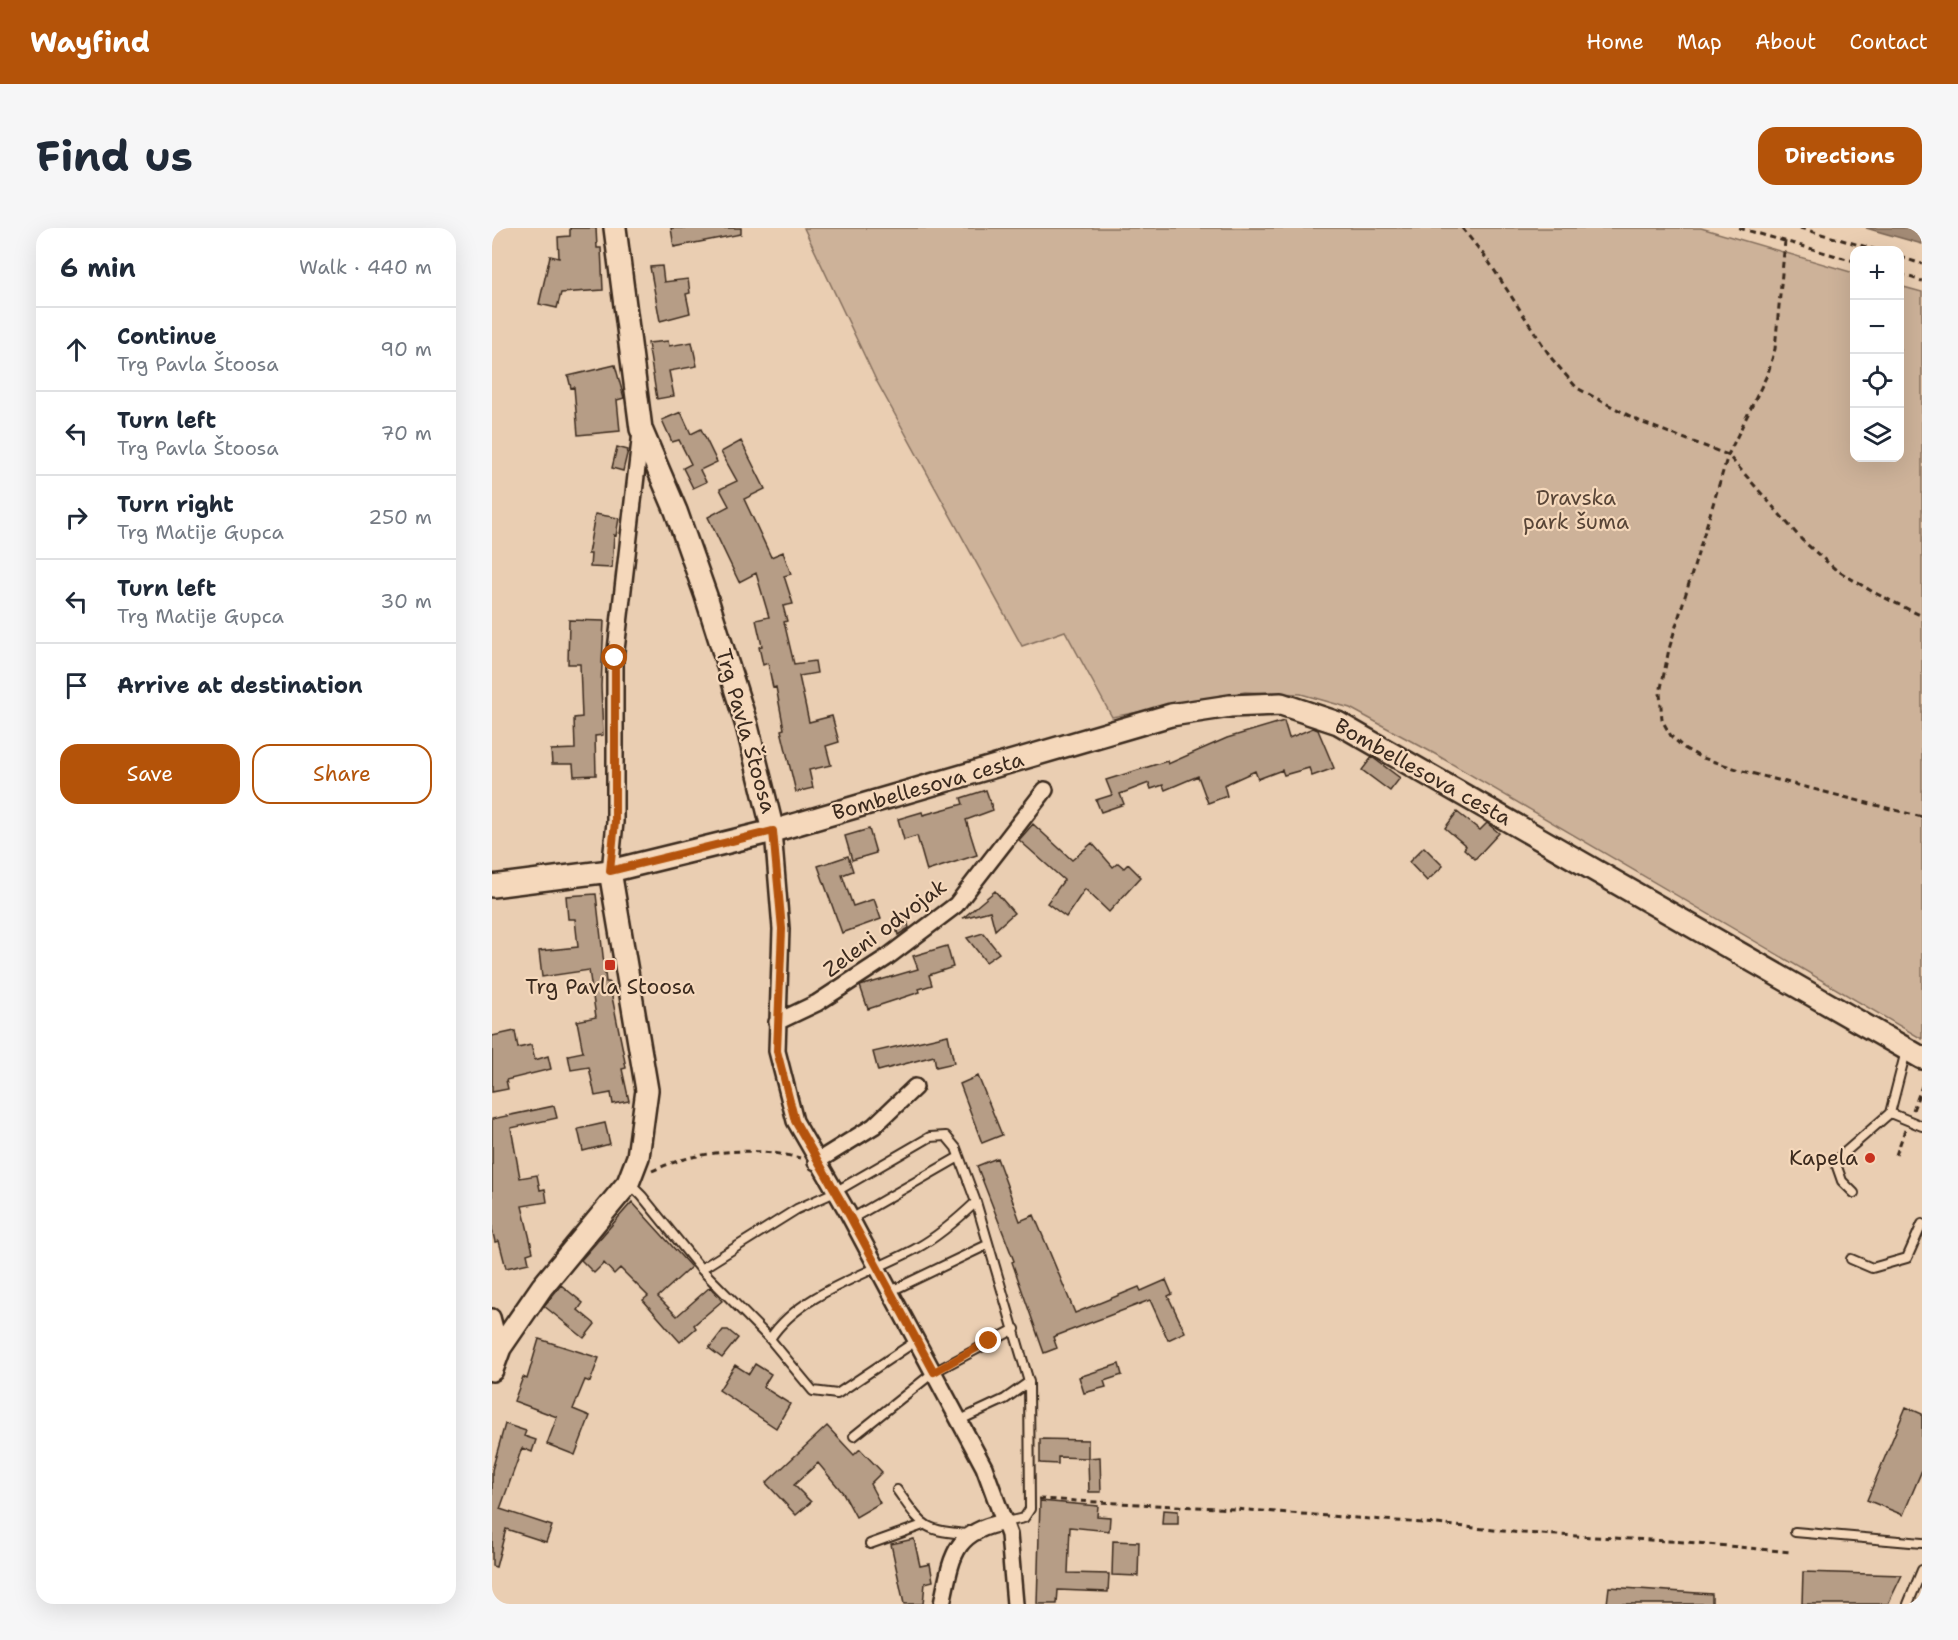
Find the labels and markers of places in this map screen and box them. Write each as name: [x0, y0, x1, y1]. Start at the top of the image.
marker: Trg Pavla Stoosa: [603, 958, 617, 972]
place label: Trg Pavla Stoosa: [525, 973, 695, 1001]
place label: Kapela: [1789, 1144, 1858, 1172]
marker: Kapela: [1863, 1151, 1877, 1165]

